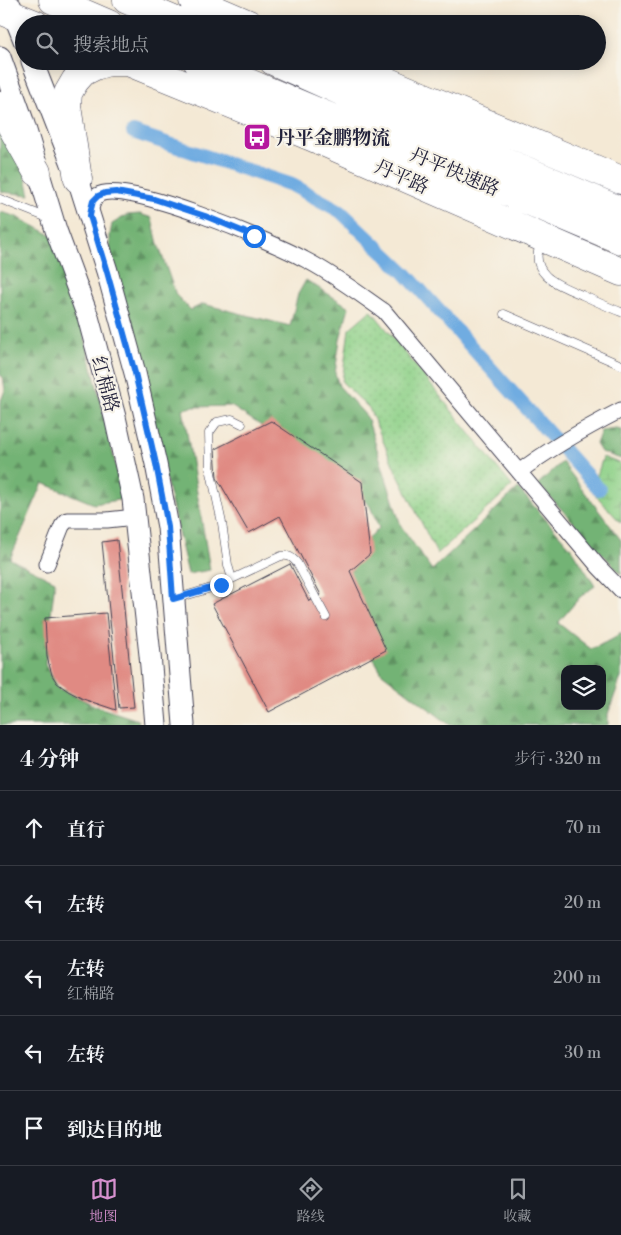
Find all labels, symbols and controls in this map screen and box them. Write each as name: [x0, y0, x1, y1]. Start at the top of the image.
search box: [15, 15, 606, 70]
icon: search: [33, 29, 61, 57]
text: 搜索地点: [73, 33, 149, 57]
bus stop icon: 丹平金鹏物流: [242, 122, 272, 152]
place label: 丹平金鹏物流: [276, 126, 390, 150]
street label: 丹平快速路: [406, 142, 503, 202]
street label: 丹平路: [371, 154, 433, 199]
route start: [243, 225, 266, 248]
street label: 红棉路: [86, 354, 124, 415]
route end: [210, 574, 233, 597]
map controls: [561, 665, 606, 710]
button: layers: [561, 665, 606, 710]
text: 4 分钟: [20, 747, 79, 773]
text: 步行 · 320 m: [514, 749, 601, 769]
icon: ahead: [20, 814, 48, 842]
text: 直行: [67, 818, 105, 842]
text: 70 m: [565, 818, 601, 838]
icon: left: [20, 889, 48, 917]
text: 左转: [67, 893, 105, 917]
text: 20 m: [564, 893, 601, 913]
text: 左转: [67, 957, 105, 981]
icon: left: [20, 964, 48, 992]
text: 200 m: [553, 968, 601, 988]
text: 红棉路: [67, 984, 115, 1004]
icon: left: [20, 1039, 48, 1067]
text: 左转: [67, 1043, 105, 1067]
text: 30 m: [564, 1043, 601, 1063]
icon: arrive: [20, 1114, 48, 1142]
text: 到达目的地: [67, 1118, 162, 1142]
tab: 地图: [90, 1175, 118, 1226]
tab: 路线: [297, 1175, 325, 1226]
tab: 收藏: [504, 1175, 532, 1226]

